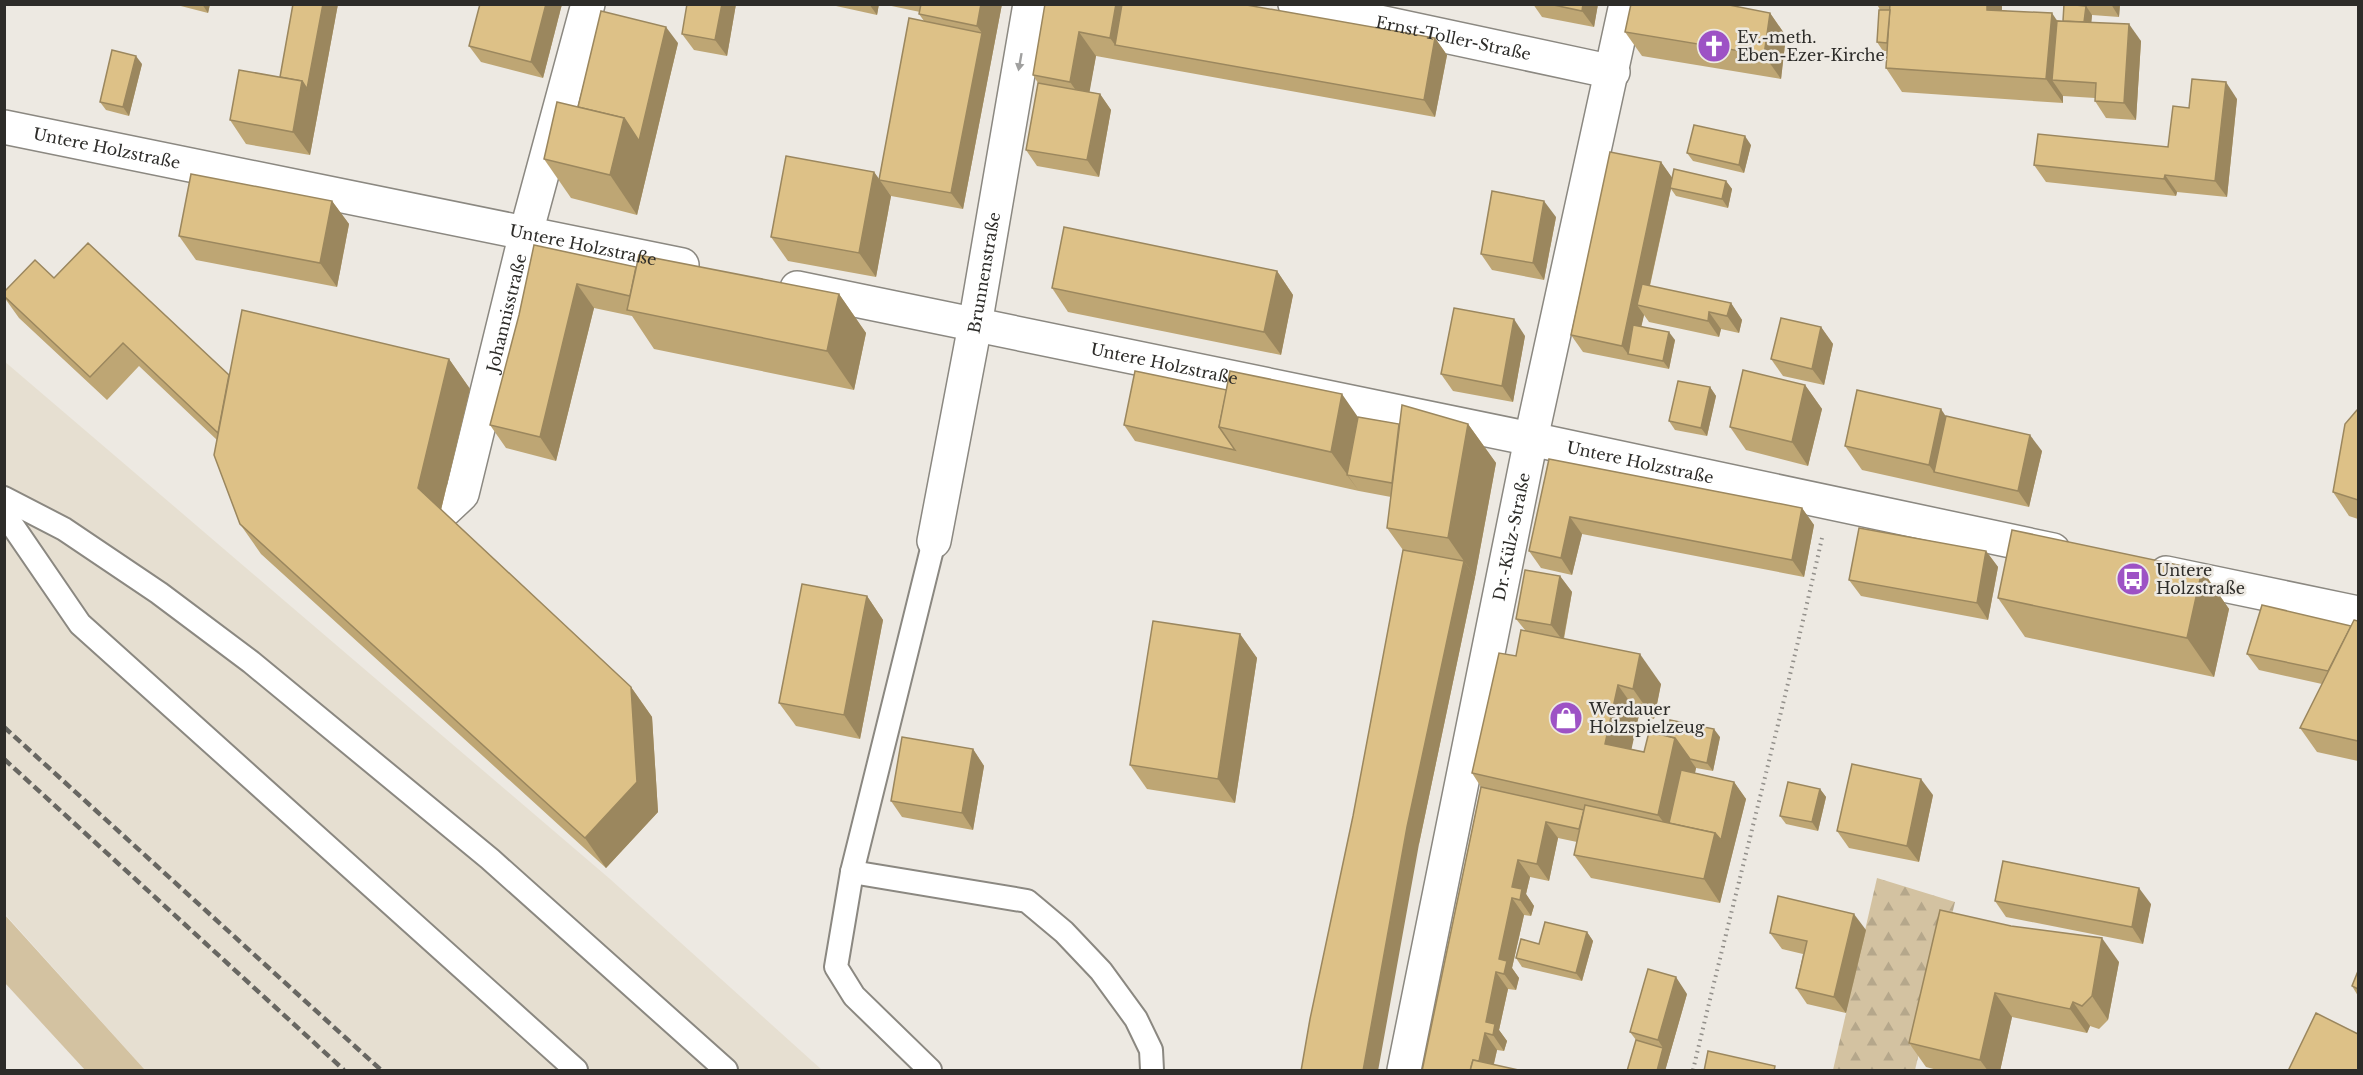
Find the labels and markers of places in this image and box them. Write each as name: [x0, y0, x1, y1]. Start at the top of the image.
place label: Ev.-meth. Eben-Ezer-Kirche: [1737, 27, 1885, 65]
church icon: Ev.-meth. Eben-Ezer-Kirche: [1696, 28, 1732, 64]
place label: Untere Holzstraße: [2156, 560, 2245, 598]
bus stop icon: Untere Holzstraße: [2115, 561, 2151, 597]
place label: Werdauer Holzspielzeug: [1588, 699, 1705, 737]
shop icon: Werdauer Holzspielzeug: [1548, 700, 1584, 736]

